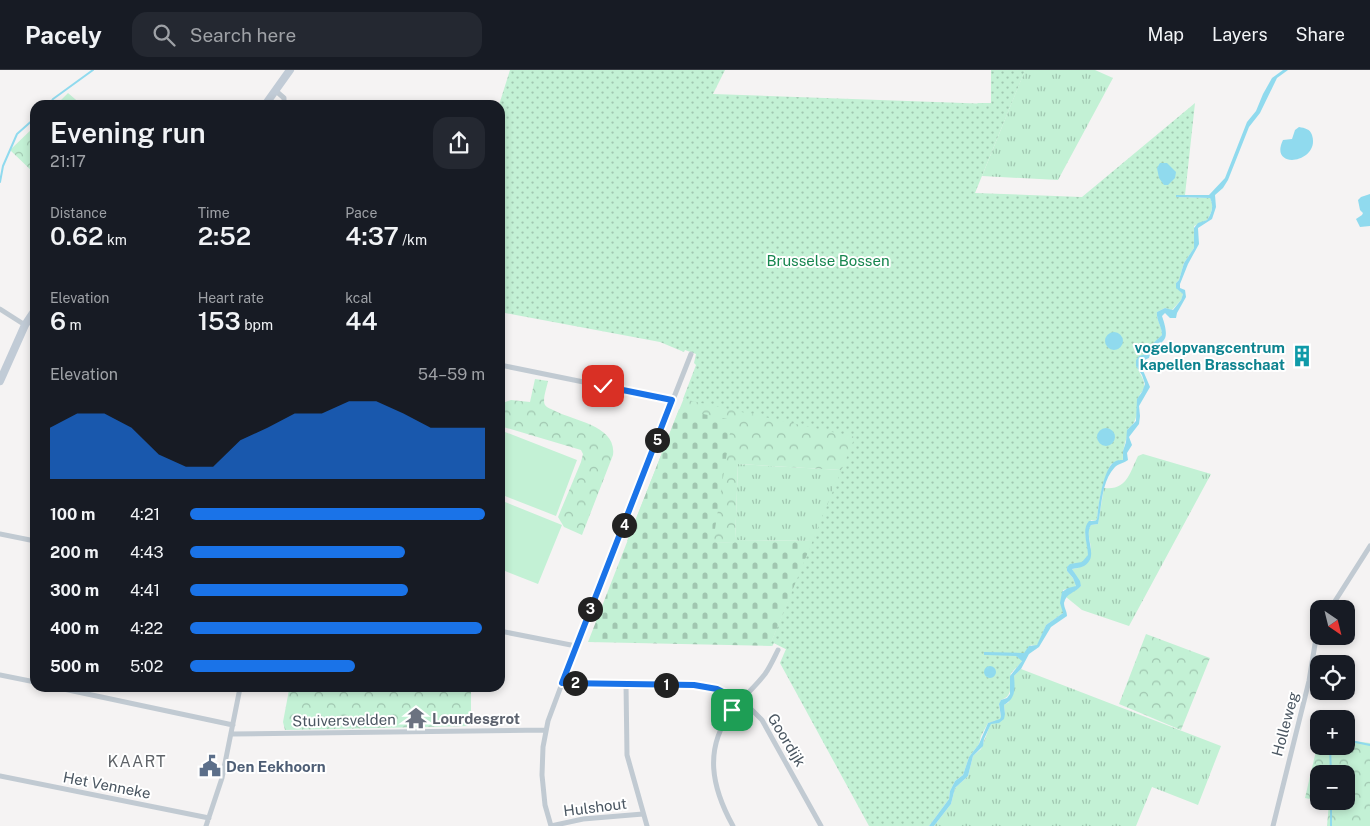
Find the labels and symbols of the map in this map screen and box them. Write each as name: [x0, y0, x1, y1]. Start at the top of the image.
park label: Brusselse Bossen: [766, 252, 890, 269]
place label: vogelopvangcentrum kapellen Brasschaat: [1135, 339, 1285, 373]
building icon: vogelopvangcentrum kapellen Brasschaat: [1289, 343, 1315, 369]
pin: [582, 365, 624, 407]
pin: 5: [644, 428, 670, 452]
pin: 4: [612, 512, 636, 538]
pin: 3: [578, 596, 602, 622]
north arrow: [1310, 600, 1355, 645]
pin: 2: [562, 670, 588, 696]
pin: 1: [654, 672, 678, 698]
pin: [711, 689, 753, 731]
street label: Holleweg: [1268, 690, 1302, 758]
temple icon: Lourdesgrot: [403, 705, 429, 731]
place label: Lourdesgrot: [432, 710, 520, 727]
street label: Goordijk: [765, 710, 809, 770]
street label: Stuiversvelden: [292, 711, 396, 729]
district label: KAART: [107, 752, 167, 771]
public building icon: Den Eekhoorn: [197, 753, 223, 779]
place label: Den Eekhoorn: [226, 758, 326, 775]
street label: Het Venneke: [62, 768, 152, 802]
street label: Hulshout: [562, 795, 628, 819]

